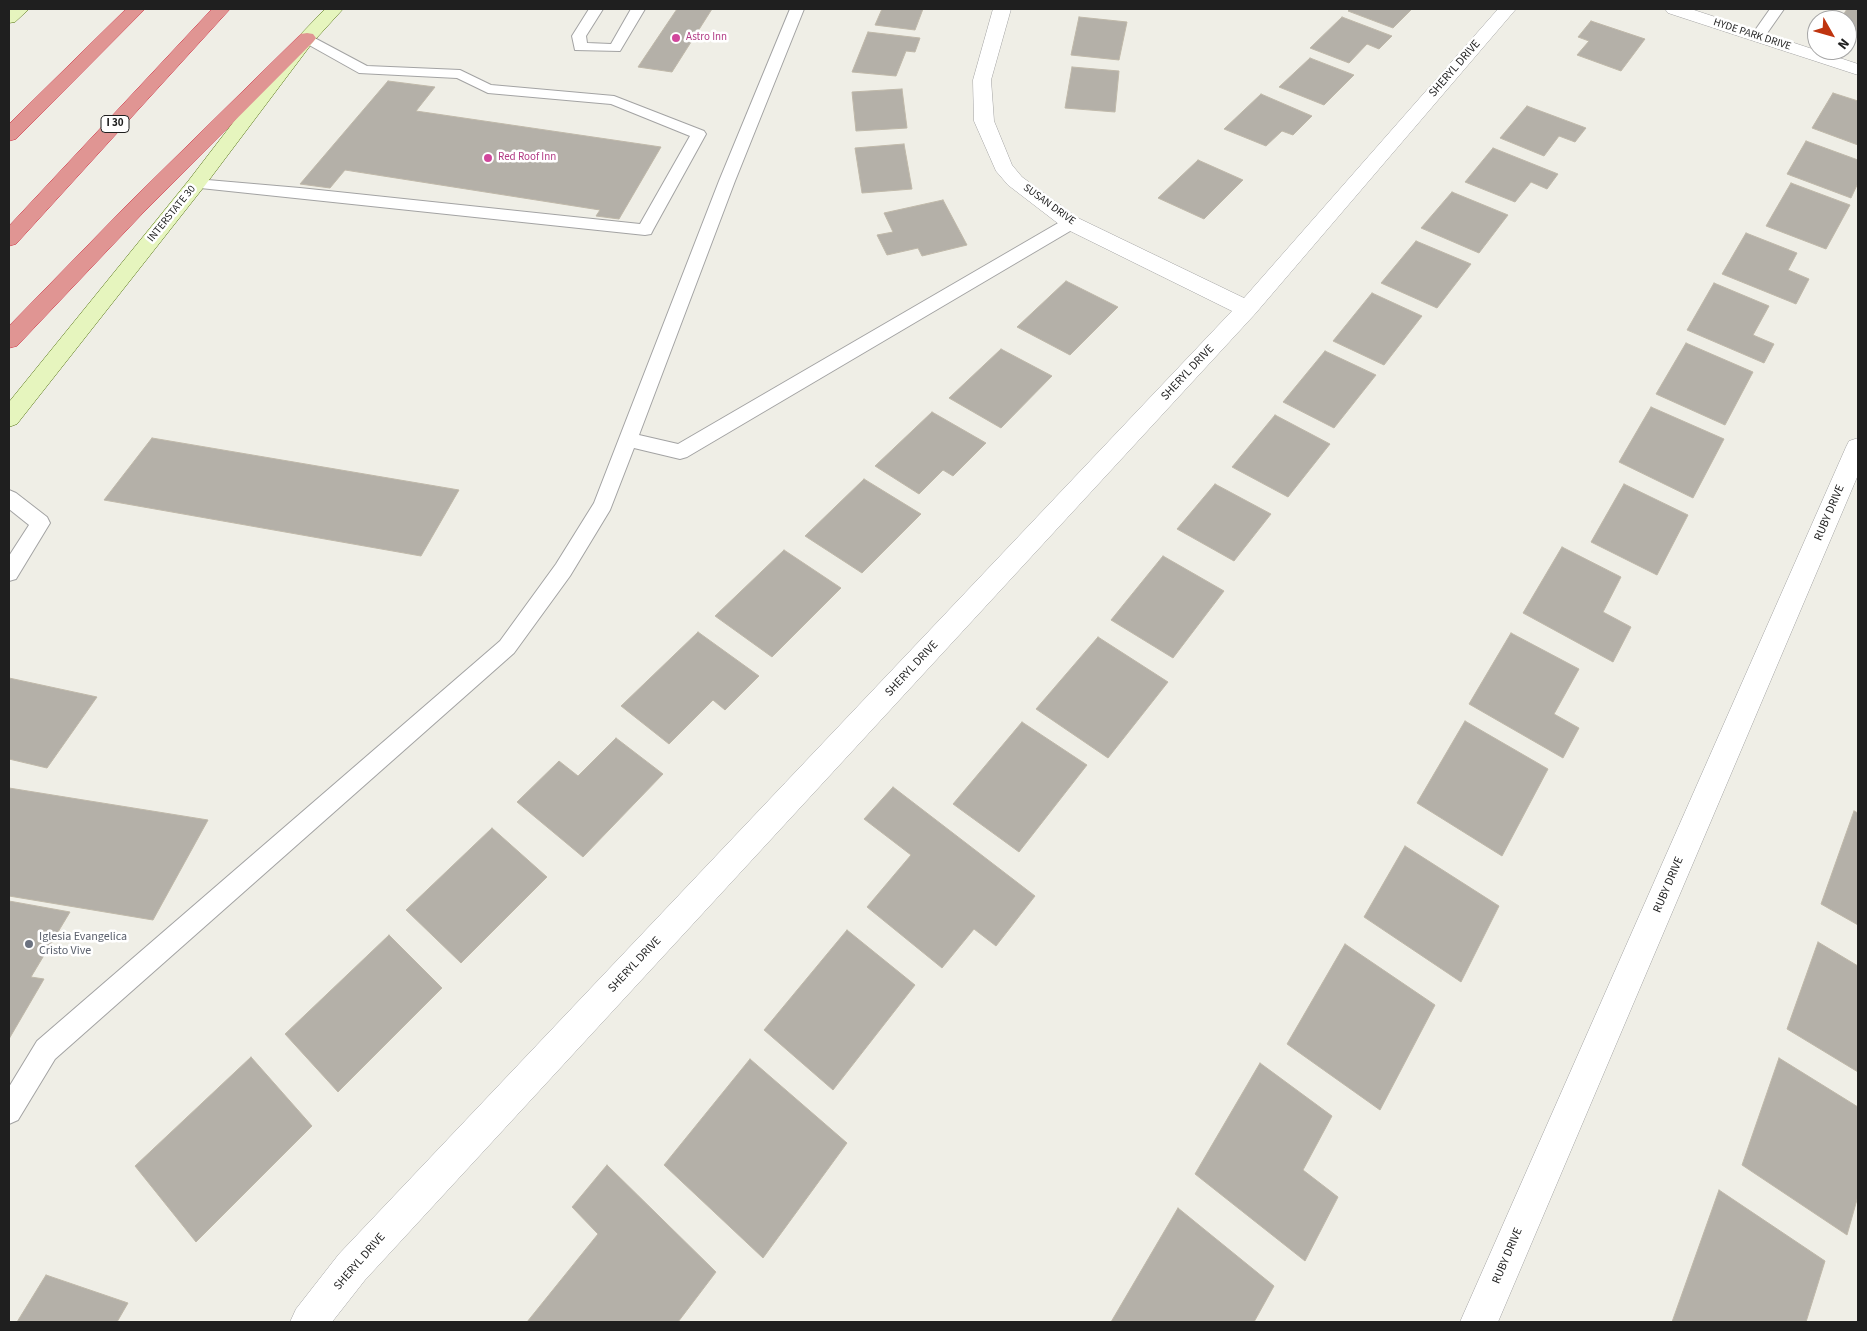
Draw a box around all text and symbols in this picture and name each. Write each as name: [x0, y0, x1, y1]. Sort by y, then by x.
north arrow: [1807, 10, 1857, 60]
street label: HYDE PARK DRIVE: [1711, 16, 1793, 54]
place label: Astro Inn: [686, 31, 727, 45]
marker: Astro Inn: [670, 32, 682, 44]
text: N: [1832, 34, 1854, 53]
street label: SHERYL DRIVE: [1426, 37, 1484, 101]
road number: I 30: [101, 116, 129, 132]
place label: Red Roof Inn: [498, 151, 556, 165]
marker: Red Roof Inn: [482, 152, 494, 164]
street label: SUSAN DRIVE: [1020, 182, 1078, 228]
street label: INTERSTATE 30: [145, 183, 199, 245]
street label: SHERYL DRIVE: [1158, 342, 1218, 404]
street label: RUBY DRIVE: [1812, 483, 1848, 543]
street label: SHERYL DRIVE: [882, 638, 942, 700]
street label: RUBY DRIVE: [1651, 855, 1687, 915]
place label: Iglesia Evangelica Cristo Vive: [39, 930, 127, 958]
street label: SHERYL DRIVE: [605, 934, 665, 996]
marker: Iglesia Evangelica Cristo Vive: [23, 938, 35, 950]
street label: RUBY DRIVE: [1490, 1226, 1526, 1286]
street label: SHERYL DRIVE: [331, 1230, 389, 1294]

